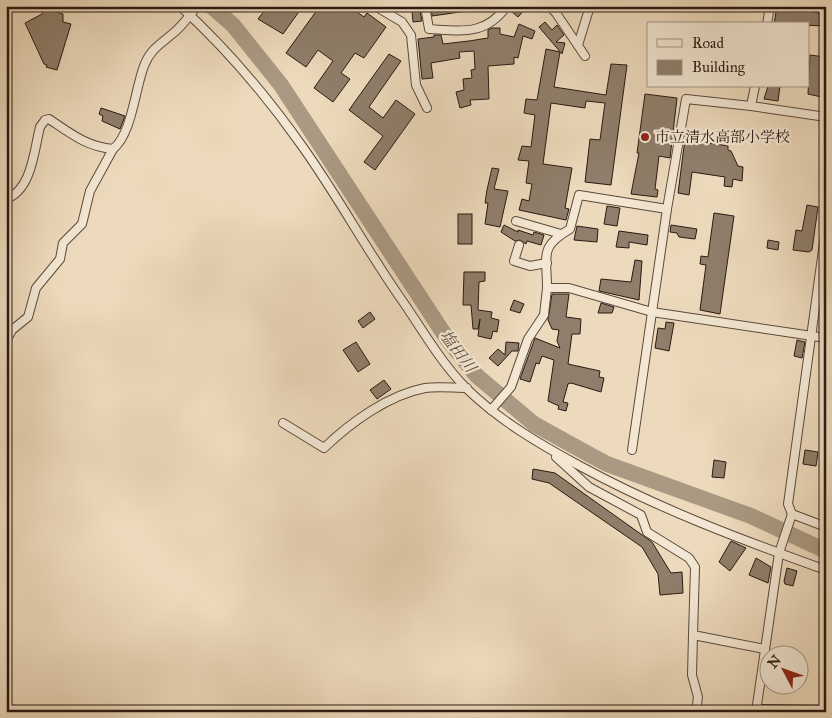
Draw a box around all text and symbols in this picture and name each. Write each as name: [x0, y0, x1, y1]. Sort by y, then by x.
legend: [647, 22, 810, 88]
text: Road: [692, 34, 724, 52]
text: Building: [692, 58, 746, 76]
place label: 市立清水高部小学校: [655, 128, 790, 146]
marker: 市立清水高部小学校: [639, 131, 651, 143]
water label: 塩田川: [436, 326, 481, 377]
north arrow: [760, 646, 810, 696]
text: N: [764, 652, 785, 672]

